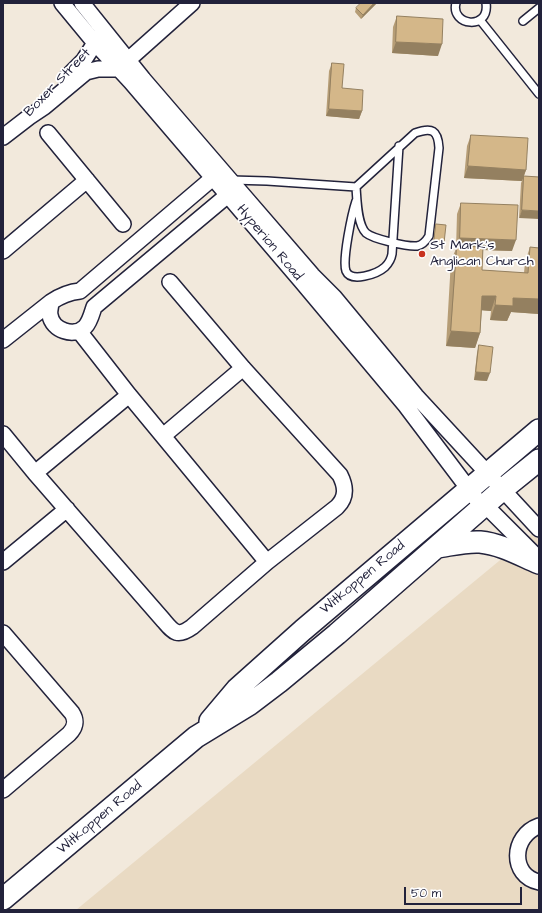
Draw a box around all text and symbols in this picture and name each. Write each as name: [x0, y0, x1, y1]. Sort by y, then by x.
street label: Boxer Street: [21, 45, 95, 121]
street label: Hyperion Road: [232, 202, 306, 284]
place label: St Mark's Anglican Church: [430, 238, 534, 270]
marker: St Mark's Anglican Church: [417, 249, 427, 259]
street label: Witkoppen Road: [317, 538, 409, 618]
street label: Witkoppen Road: [54, 778, 146, 858]
scale bar: [406, 879, 524, 905]
text: 50 m: [411, 885, 441, 902]

